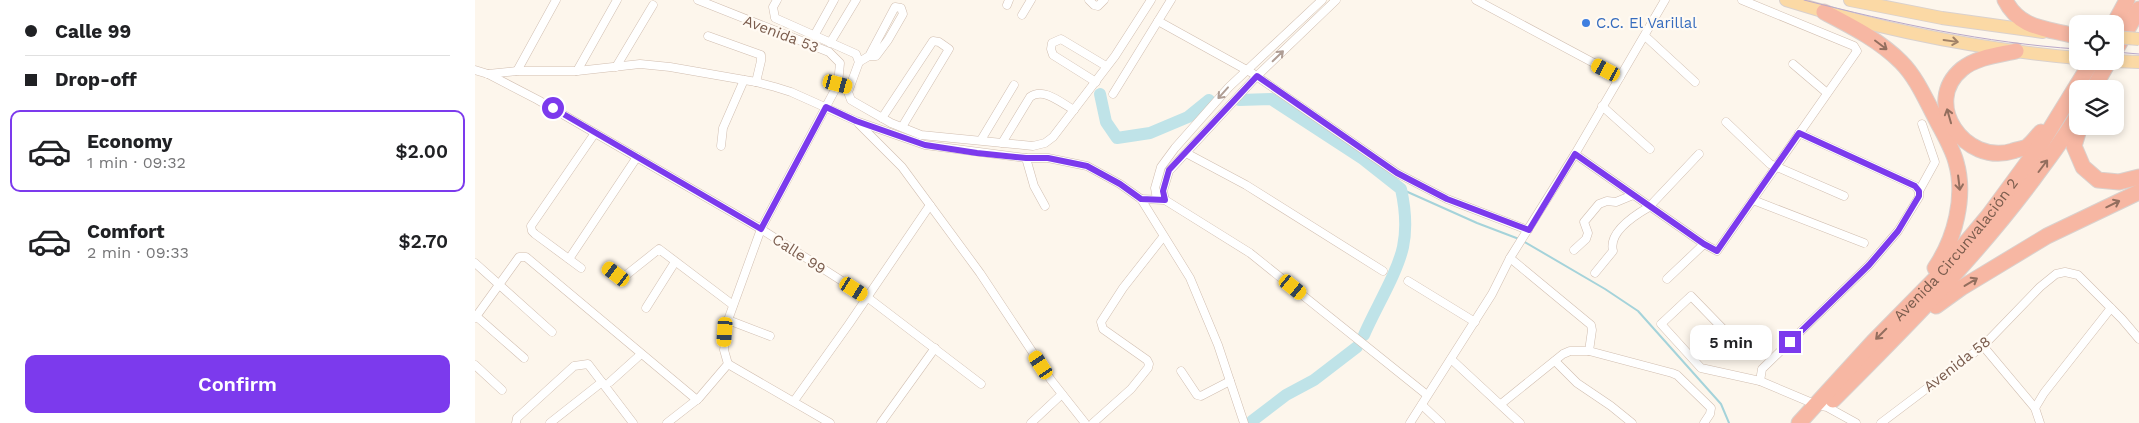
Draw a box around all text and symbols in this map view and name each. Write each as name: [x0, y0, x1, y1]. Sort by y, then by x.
street label: Avenida 53: [741, 11, 821, 57]
place label: C.C. El Varillal: [1596, 14, 1697, 32]
map controls: [2069, 15, 2124, 135]
button: locate: [2069, 15, 2124, 70]
marker: C.C. El Varillal: [1580, 17, 1592, 29]
text: Calle 99: [55, 20, 131, 43]
one-way arrow: [1943, 37, 1959, 47]
one-way arrow: [1874, 40, 1887, 51]
one-way arrow: [1272, 50, 1285, 62]
car: [1589, 56, 1622, 84]
text: Drop-off: [55, 68, 137, 91]
car: [821, 73, 854, 95]
button: layers: [2069, 80, 2124, 135]
one-way arrow: [1217, 87, 1229, 100]
route start: [542, 97, 564, 119]
one-way arrow: [1944, 109, 1954, 125]
icon: car: [27, 129, 72, 174]
text: Economy: [87, 130, 172, 153]
text: $2.00: [396, 140, 448, 163]
text: 1 min · 09:32: [87, 153, 186, 172]
one-way arrow: [2038, 159, 2048, 173]
street label: Avenida Circunvalación 2: [1890, 175, 2022, 325]
one-way arrow: [1954, 175, 1964, 191]
one-way arrow: [2105, 199, 2120, 208]
icon: car: [27, 219, 72, 264]
text: Comfort: [87, 220, 165, 243]
text: $2.70: [398, 230, 448, 253]
street label: Calle 99: [769, 230, 829, 278]
text: 2 min · 09:33: [87, 243, 189, 262]
car: [599, 259, 632, 289]
car: [1276, 272, 1309, 302]
car: [837, 275, 870, 303]
one-way arrow: [1963, 277, 1977, 287]
car: [716, 317, 733, 347]
callout: 5 min: [1690, 324, 1773, 360]
one-way arrow: [1875, 327, 1887, 339]
route end: [1779, 331, 1801, 353]
street label: Avenida 58: [1920, 332, 1994, 396]
text: 5 min: [1709, 333, 1753, 352]
car: [1026, 348, 1055, 382]
button: Confirm: [25, 355, 450, 413]

